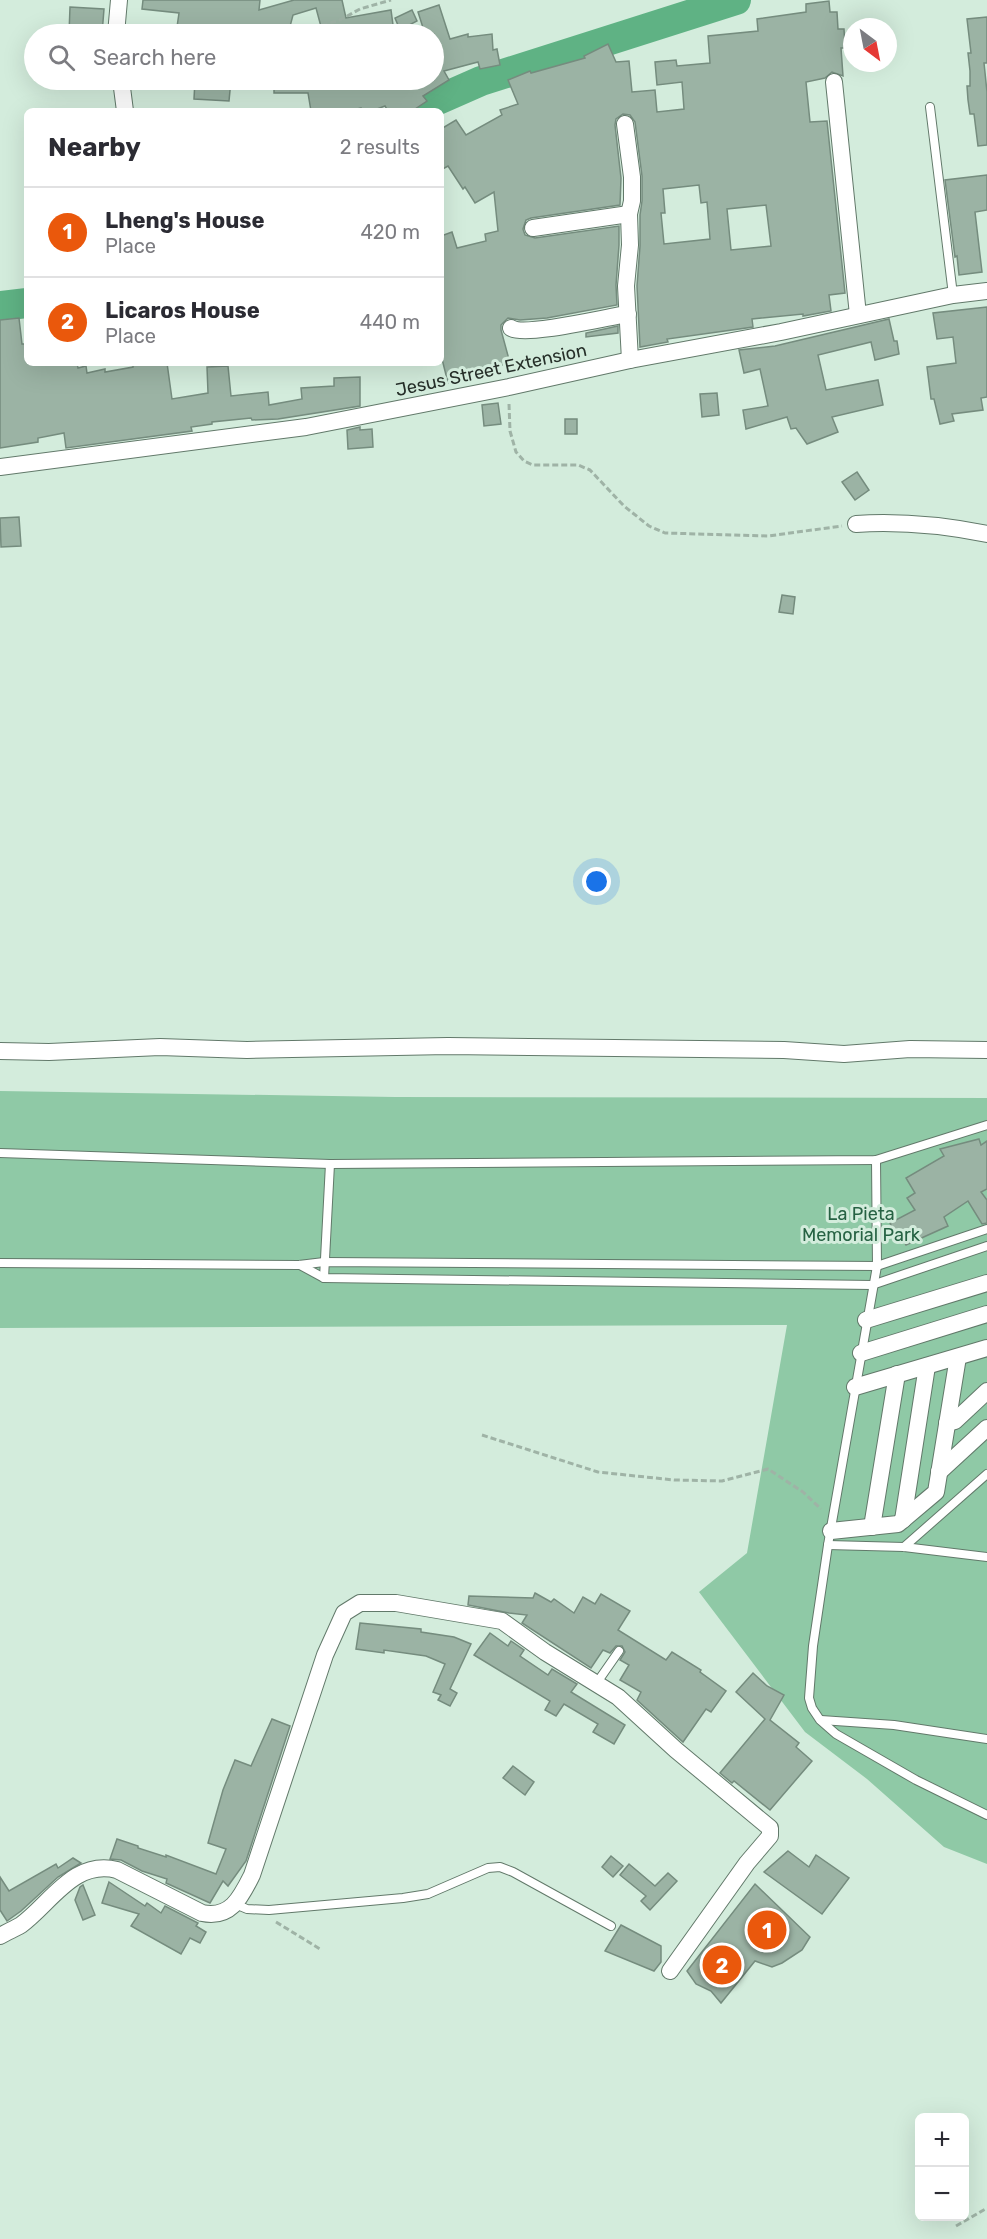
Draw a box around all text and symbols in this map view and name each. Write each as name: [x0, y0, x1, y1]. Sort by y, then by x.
north arrow: [843, 18, 897, 72]
search box: [24, 24, 444, 90]
icon: search: [45, 41, 78, 74]
text: Search here: [93, 44, 216, 71]
text: Nearby: [48, 132, 141, 163]
text: 2 results: [340, 135, 420, 159]
text: Lheng's House: [105, 207, 265, 234]
text: 1: [63, 220, 72, 244]
text: 420 m: [360, 220, 420, 244]
text: Place: [105, 234, 156, 258]
text: Licaros House: [105, 297, 260, 324]
text: 2: [61, 310, 74, 334]
text: 440 m: [360, 310, 420, 334]
text: Place: [105, 324, 156, 348]
street label: Jesus Street Extension: [393, 339, 589, 401]
your location: [582, 867, 611, 896]
park label: La Pieta Memorial Park: [802, 1203, 921, 1246]
pin: 1: [748, 1908, 786, 1952]
pin: 2: [702, 1942, 742, 1988]
map controls: [915, 2113, 969, 2221]
button: +: [915, 2113, 969, 2167]
button: −: [915, 2167, 969, 2221]

